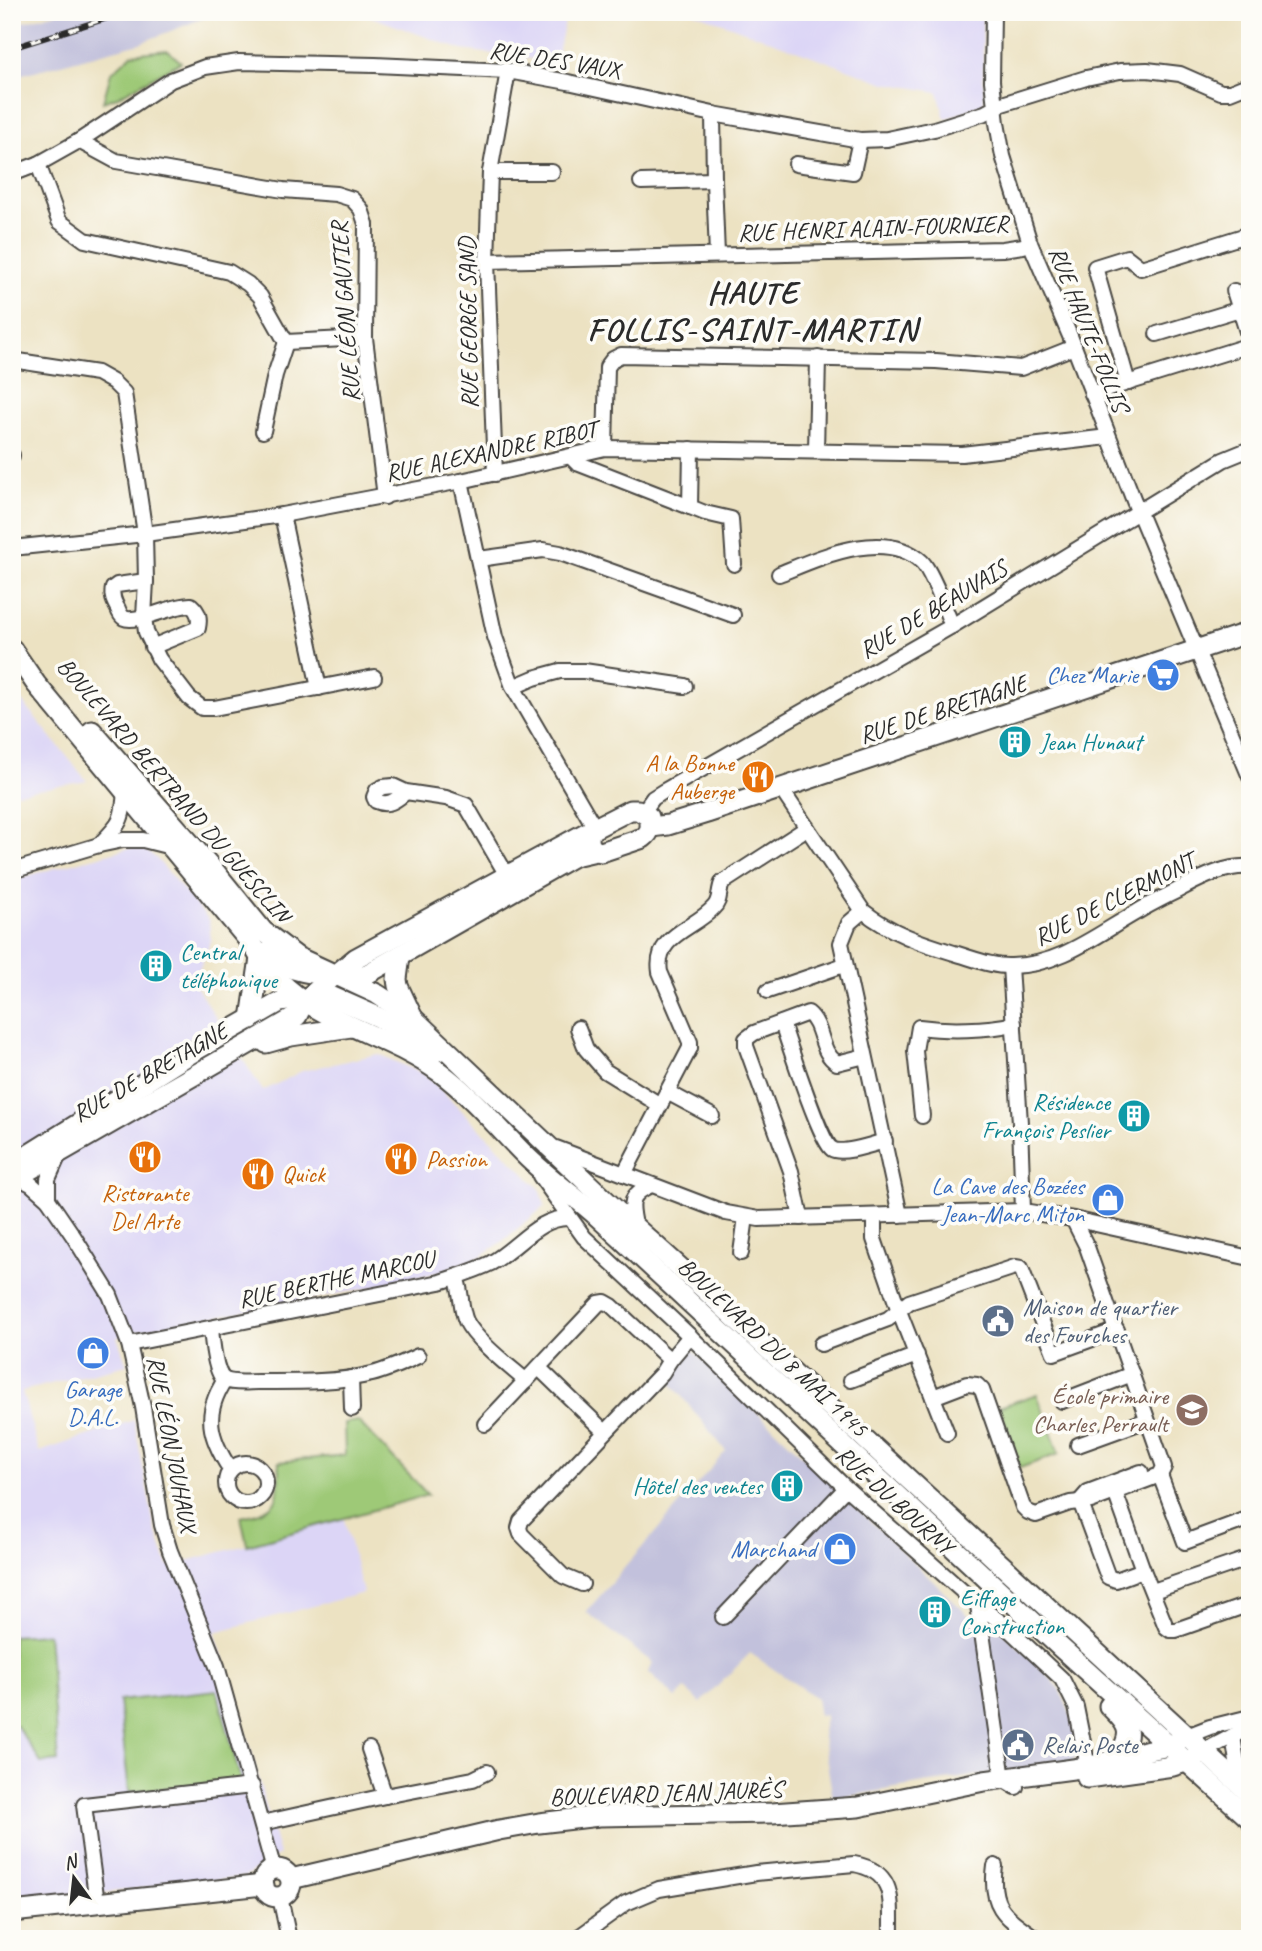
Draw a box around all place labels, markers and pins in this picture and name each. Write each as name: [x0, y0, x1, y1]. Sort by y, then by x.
supermarket icon: Chez Marie: [1144, 656, 1182, 694]
place label: Chez Marie: [1047, 660, 1140, 690]
building icon: Jean Hunaut: [996, 723, 1034, 761]
place label: Jean Hunaut: [1039, 727, 1145, 757]
place label: A la Bonne Auberge: [645, 748, 736, 806]
restaurant icon: A la Bonne Auberge: [739, 758, 777, 796]
place label: Central téléphonique: [180, 937, 279, 995]
building icon: Central téléphonique: [137, 947, 175, 985]
place label: Résidence François Peslier: [982, 1087, 1112, 1145]
building icon: Résidence François Peslier: [1115, 1097, 1153, 1135]
restaurant icon: Ristorante Del Arte: [126, 1138, 164, 1176]
restaurant icon: Passion: [382, 1140, 420, 1178]
place label: Passion: [426, 1144, 488, 1174]
restaurant icon: Quick: [239, 1155, 277, 1193]
place label: Quick: [282, 1159, 327, 1189]
place label: La Cave des Bozées Jean-Marc Miton: [931, 1171, 1087, 1229]
place label: Ristorante Del Arte: [102, 1178, 191, 1236]
shop icon: La Cave des Bozées Jean-Marc Miton: [1089, 1181, 1127, 1219]
place label: Maison de quartier des Fourches: [1023, 1292, 1179, 1350]
public building icon: Maison de quartier des Fourches: [979, 1302, 1017, 1340]
shop icon: Garage D.A.L.: [74, 1334, 112, 1372]
place label: Garage D.A.L.: [65, 1374, 124, 1432]
place label: École primaire Charles Perrault: [1033, 1381, 1170, 1439]
school or university icon: École primaire Charles Perrault: [1173, 1391, 1211, 1429]
building icon: Hôtel des ventes: [768, 1467, 806, 1505]
place label: Hôtel des ventes: [633, 1471, 764, 1501]
shop icon: Marchand: [821, 1530, 859, 1568]
place label: Marchand: [730, 1534, 820, 1564]
place label: Eiffage Construction: [960, 1583, 1066, 1641]
building icon: Eiffage Construction: [916, 1593, 954, 1631]
public building icon: Relais Poste: [999, 1726, 1037, 1764]
place label: Relais Poste: [1042, 1730, 1140, 1760]

